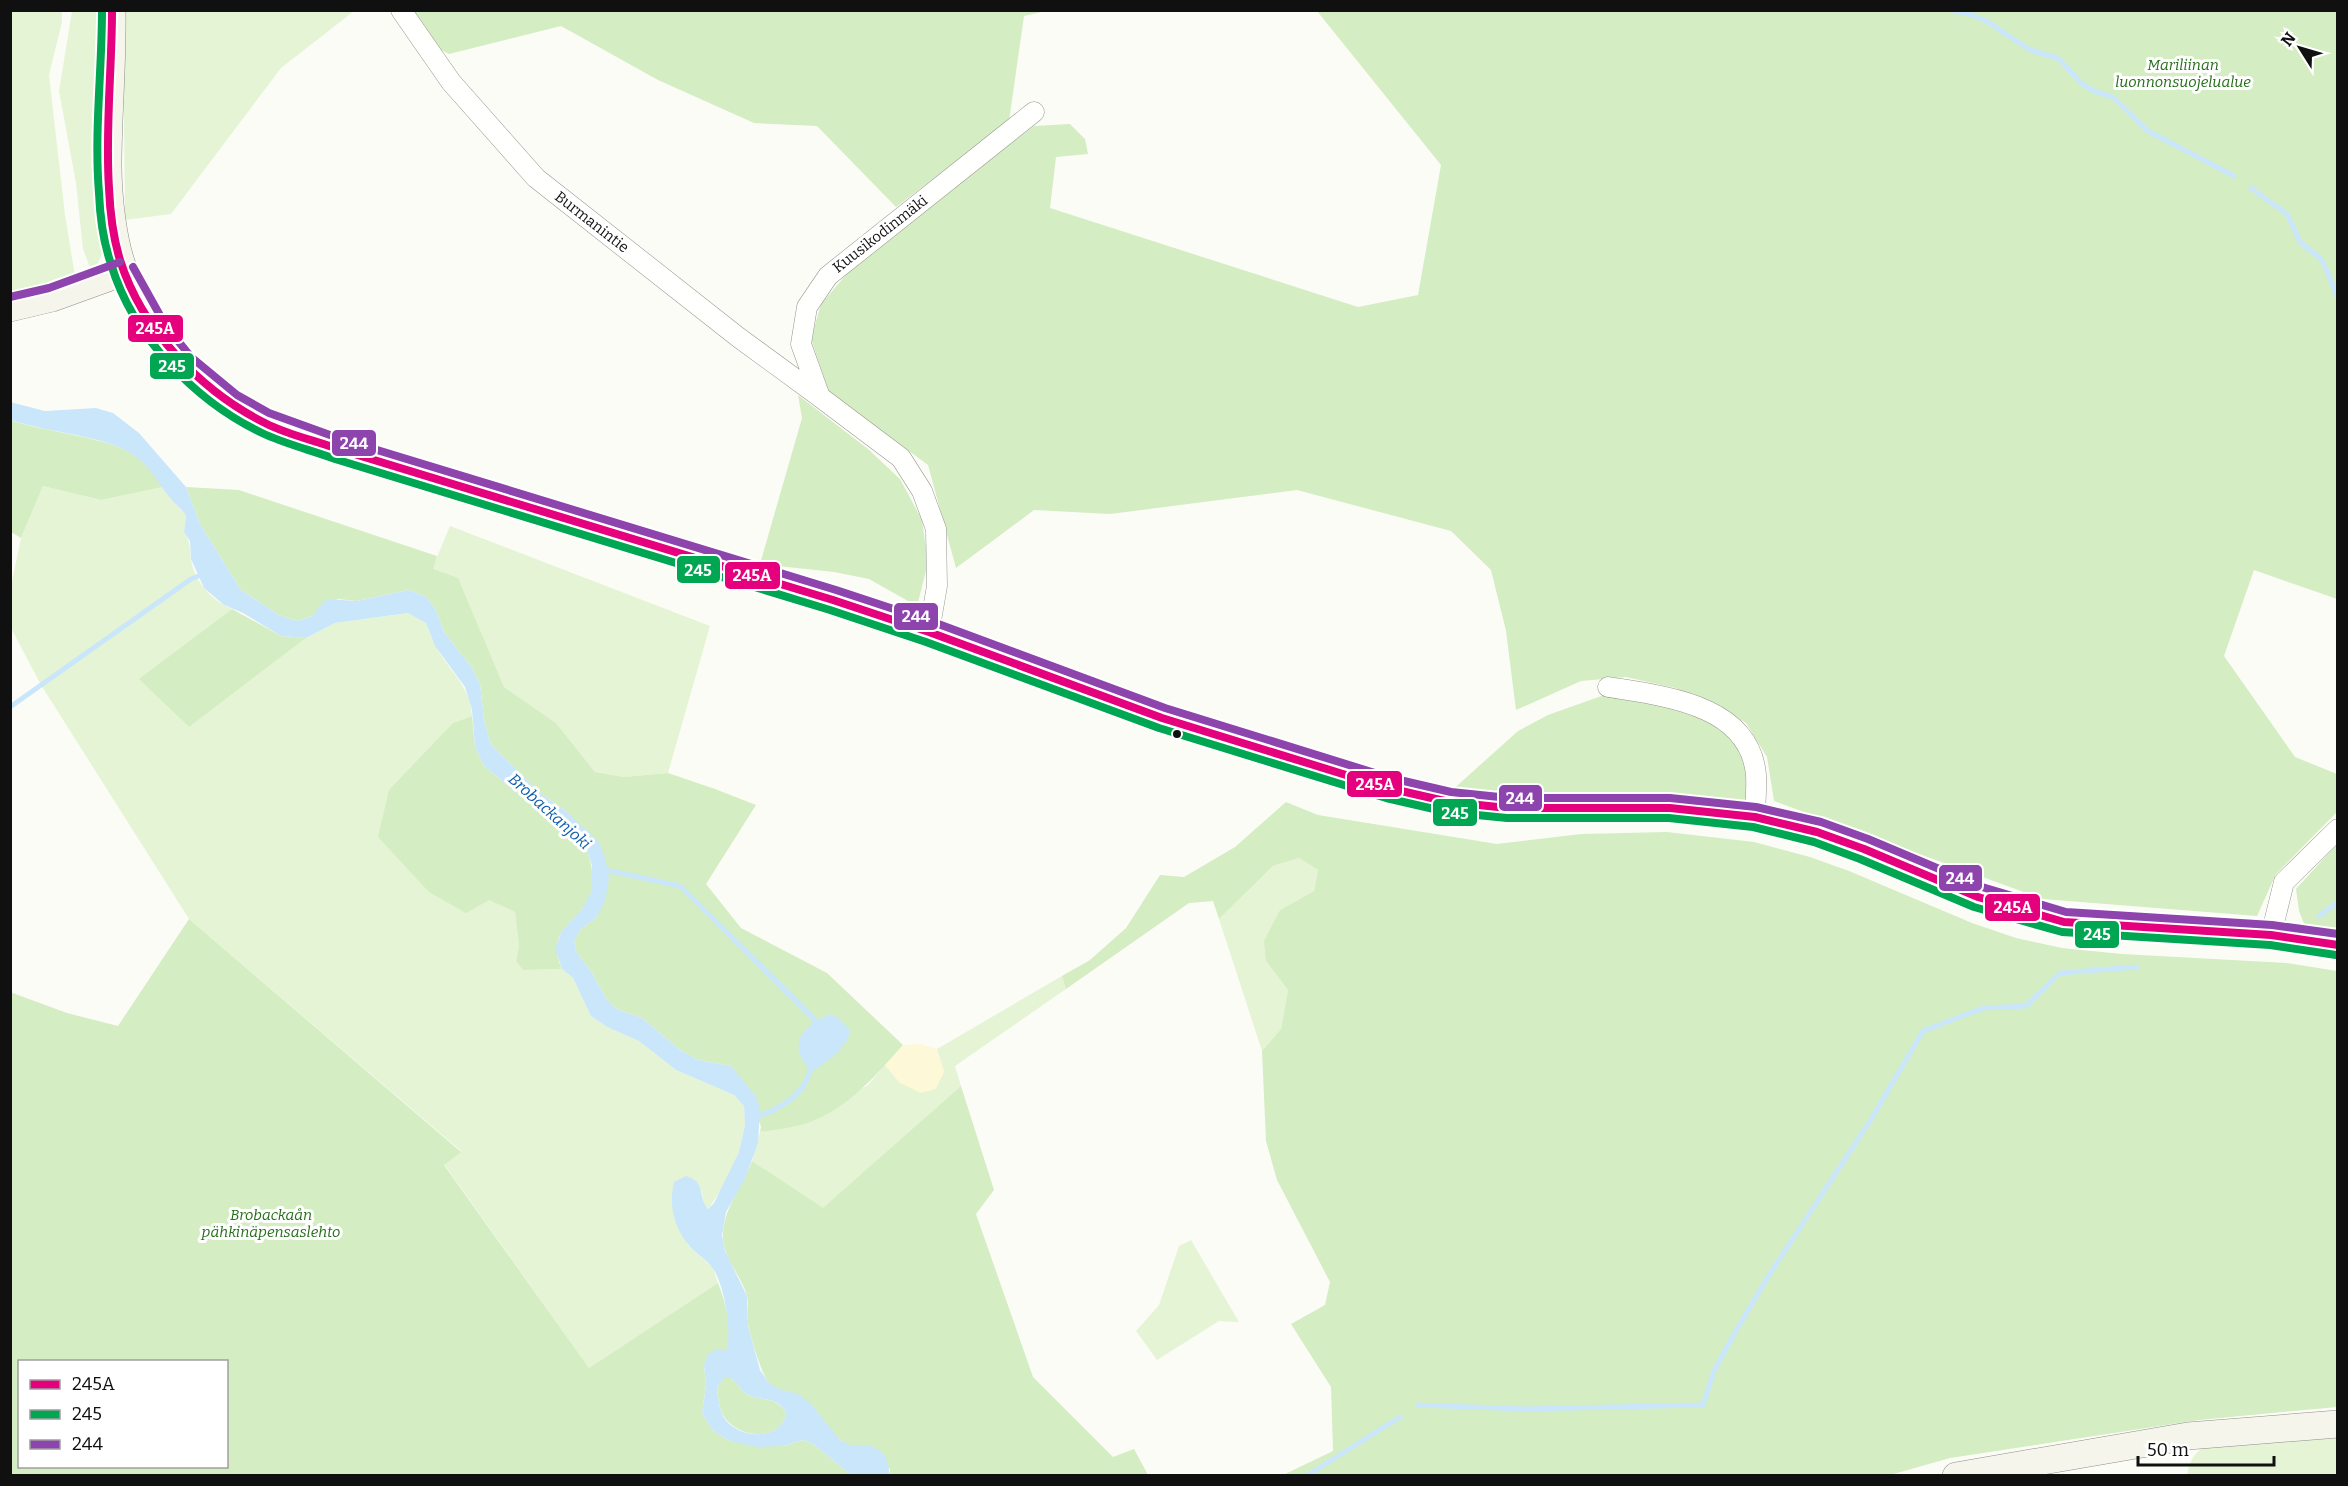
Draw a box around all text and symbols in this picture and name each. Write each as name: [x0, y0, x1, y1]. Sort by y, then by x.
north arrow: [2270, 18, 2330, 78]
text: N: [2277, 29, 2300, 50]
park label: Mariliinan luonnonsuojelualue: [2115, 56, 2251, 91]
street label: Burmanintie: [551, 187, 633, 257]
street label: Kuusikodinmäki: [829, 191, 931, 277]
line badge: 245A: [127, 314, 184, 343]
text: 245A: [136, 319, 175, 338]
line badge: 245: [149, 352, 195, 380]
text: 245: [158, 357, 186, 376]
line badge: 244: [331, 429, 377, 457]
text: 244: [340, 434, 369, 453]
line badge: 245: [676, 555, 721, 584]
text: 245: [684, 561, 712, 580]
line badge: 245A: [724, 561, 781, 590]
text: 245A: [733, 566, 772, 585]
line badge: 244: [893, 602, 939, 631]
text: 244: [902, 607, 931, 626]
unlabelled marker: [1171, 728, 1183, 740]
water label: Brobackanjoki: [505, 769, 595, 854]
line badge: 245A: [1346, 770, 1403, 798]
text: 245A: [1356, 775, 1395, 794]
line badge: 244: [1498, 784, 1543, 812]
text: 244: [1506, 789, 1535, 808]
line badge: 245: [1432, 798, 1478, 827]
text: 245: [1441, 804, 1469, 823]
line badge: 244: [1938, 864, 1983, 892]
text: 244: [1946, 869, 1975, 888]
line badge: 245A: [1984, 893, 2041, 922]
text: 245A: [1994, 898, 2033, 917]
line badge: 245: [2074, 920, 2120, 949]
text: 245: [2083, 925, 2111, 944]
park label: Brobackaån pähkinäpensaslehto: [201, 1206, 340, 1241]
legend: [18, 1360, 228, 1468]
text: 245A: [72, 1373, 115, 1395]
text: 245: [72, 1403, 102, 1425]
scale bar: [2138, 1429, 2274, 1467]
text: 244: [72, 1433, 103, 1455]
text: 50 m: [2147, 1439, 2189, 1461]

